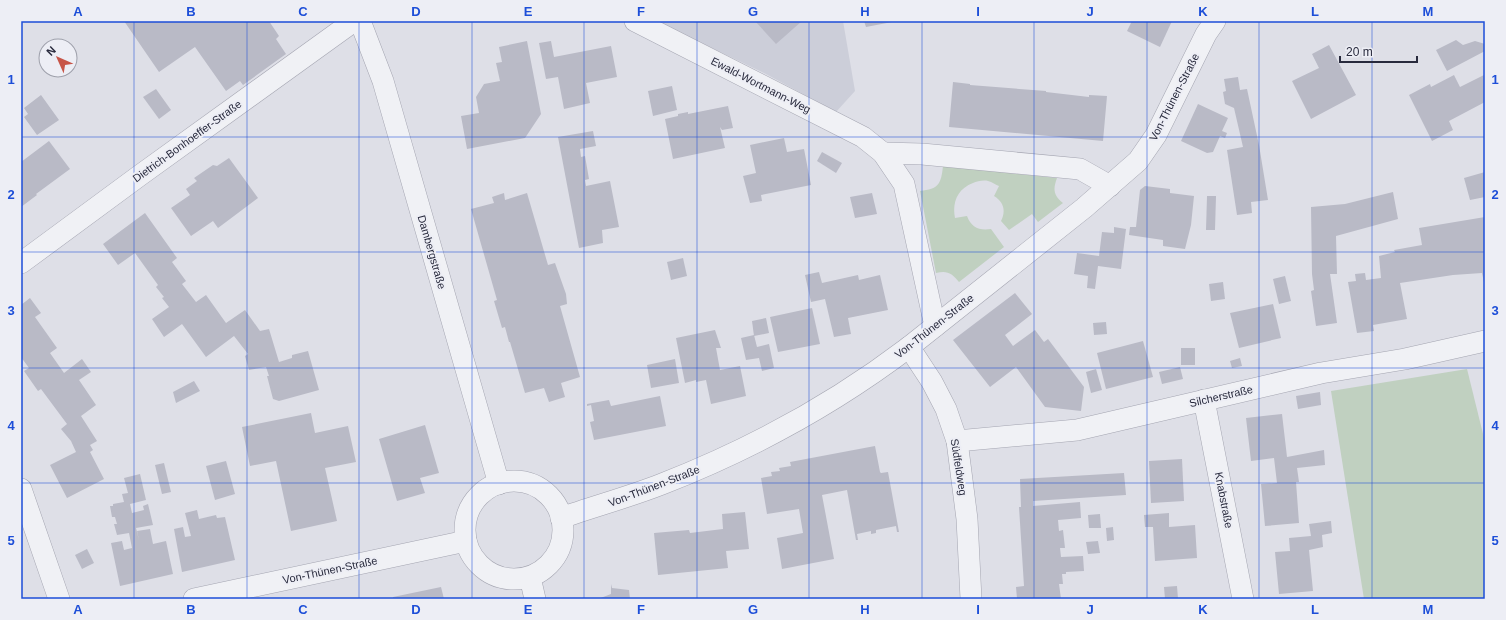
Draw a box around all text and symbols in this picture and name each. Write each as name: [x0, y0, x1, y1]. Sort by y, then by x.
text: A: [73, 4, 83, 19]
text: B: [186, 4, 196, 19]
text: C: [298, 4, 308, 19]
text: D: [411, 4, 421, 19]
text: E: [524, 4, 533, 19]
text: F: [637, 4, 645, 19]
text: G: [748, 4, 758, 19]
text: H: [860, 4, 870, 19]
text: I: [976, 4, 980, 19]
text: J: [1086, 4, 1094, 19]
text: K: [1198, 4, 1208, 19]
text: L: [1311, 4, 1319, 19]
text: M: [1423, 4, 1433, 19]
north arrow: [38, 38, 78, 78]
scale bar: [1340, 38, 1417, 64]
text: N: [44, 44, 58, 58]
text: 20 m: [1346, 45, 1373, 59]
street label: Von-Thünen-Straße: [1147, 51, 1201, 143]
street label: Ewald-Wortmann-Weg: [709, 55, 813, 115]
text: 1: [7, 72, 15, 87]
text: 1: [1491, 72, 1499, 87]
street label: Dietrich-Bonhoeffer-Straße: [130, 98, 244, 184]
text: 2: [7, 187, 15, 202]
text: 2: [1491, 187, 1499, 202]
street label: Dambergstraße: [416, 214, 448, 290]
street label: Von-Thünen-Straße: [892, 292, 976, 360]
text: 3: [7, 303, 15, 318]
text: 3: [1491, 303, 1499, 318]
street label: Silcherstraße: [1188, 383, 1254, 409]
text: 4: [7, 418, 15, 433]
text: 4: [1491, 418, 1499, 433]
street label: Südfeldweg: [949, 438, 969, 496]
street label: Von-Thünen-Straße: [607, 463, 701, 509]
street label: Knabstraße: [1213, 471, 1235, 529]
text: 5: [7, 533, 15, 548]
text: 5: [1491, 533, 1499, 548]
street label: Von-Thünen-Straße: [281, 554, 379, 586]
text: A: [73, 602, 83, 617]
text: B: [186, 602, 196, 617]
text: C: [298, 602, 308, 617]
text: D: [411, 602, 421, 617]
text: E: [524, 602, 533, 617]
text: F: [637, 602, 645, 617]
text: G: [748, 602, 758, 617]
text: H: [860, 602, 870, 617]
text: I: [976, 602, 980, 617]
text: J: [1086, 602, 1094, 617]
text: K: [1198, 602, 1208, 617]
text: L: [1311, 602, 1319, 617]
text: M: [1423, 602, 1433, 617]

